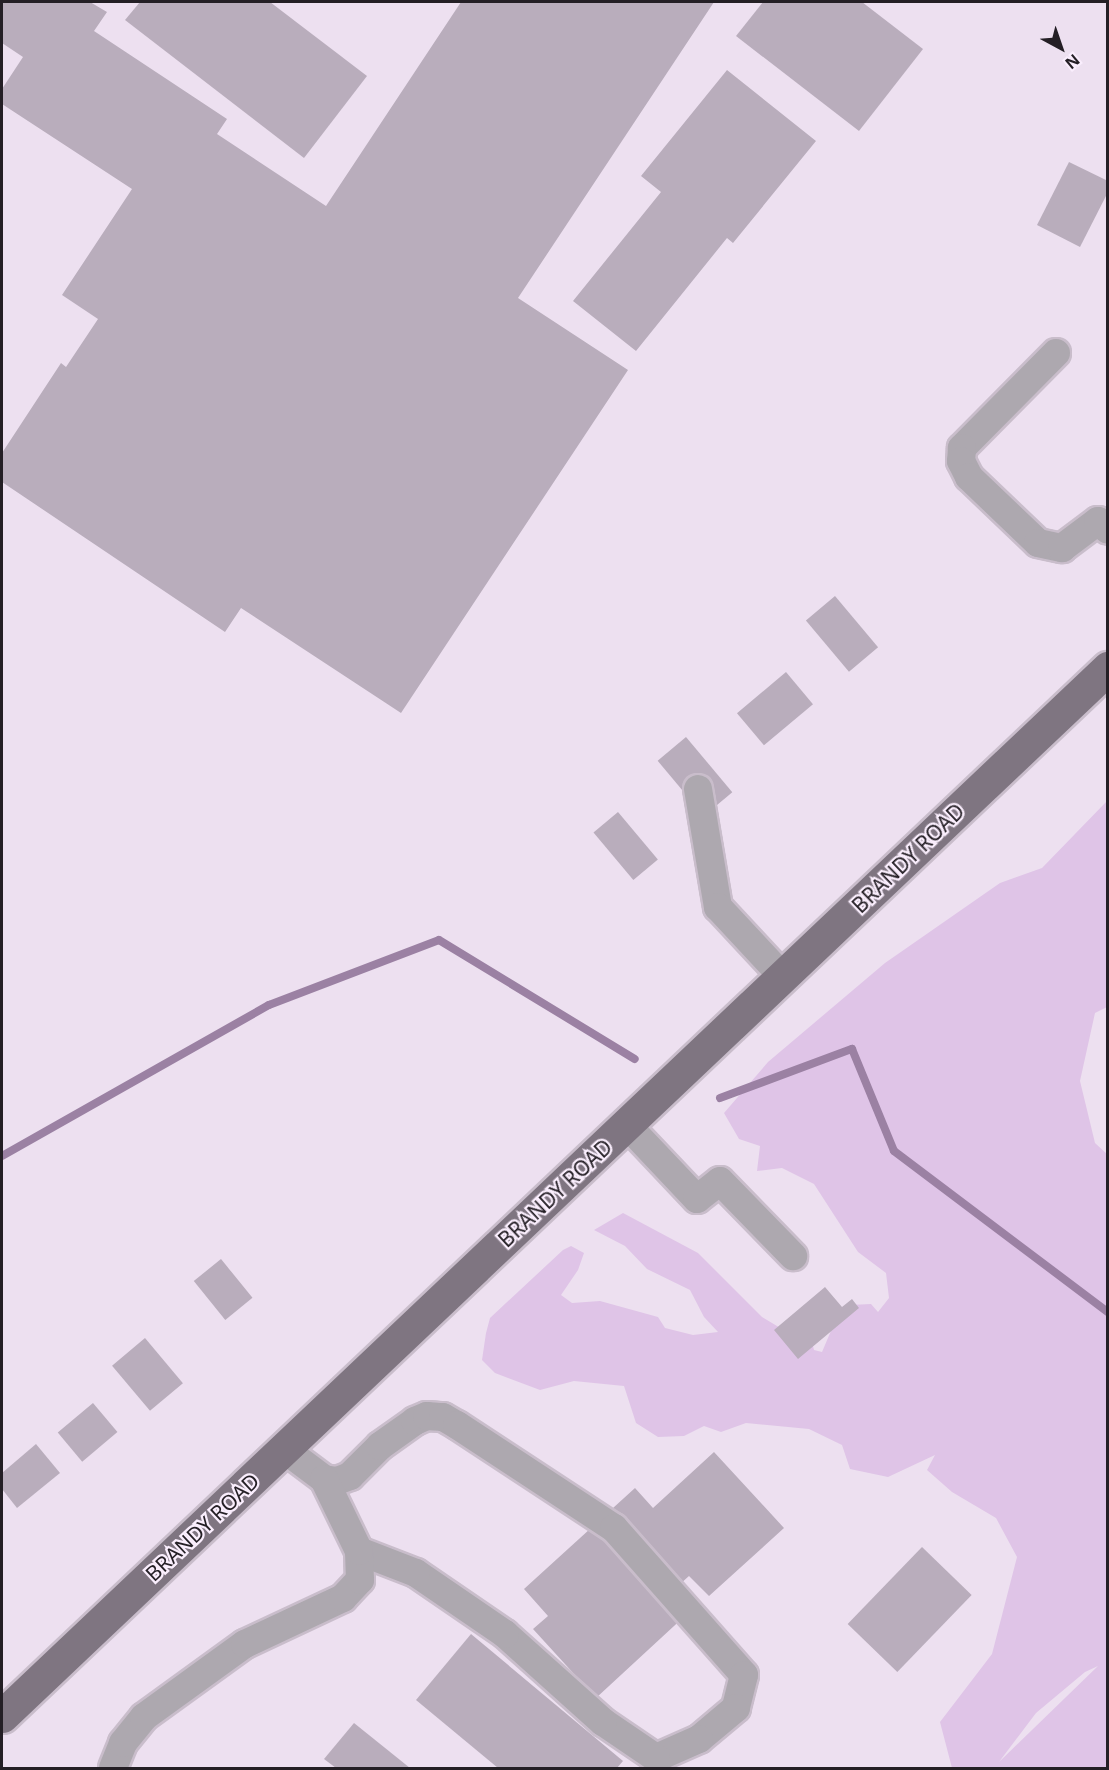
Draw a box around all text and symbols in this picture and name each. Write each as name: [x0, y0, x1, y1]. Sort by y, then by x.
north arrow: [1031, 18, 1091, 78]
text: N: [1061, 49, 1085, 74]
street label: BRANDY ROAD: [847, 798, 969, 918]
street label: BRANDY ROAD: [493, 1134, 617, 1252]
street label: BRANDY ROAD: [140, 1468, 264, 1586]

